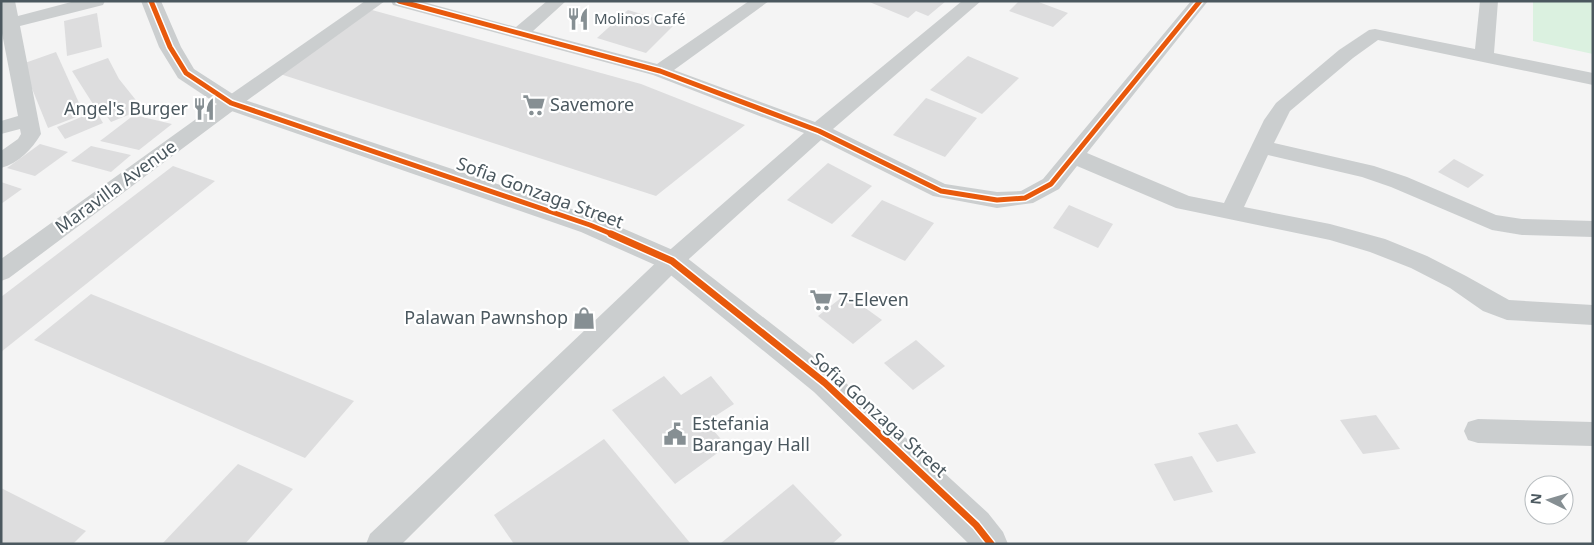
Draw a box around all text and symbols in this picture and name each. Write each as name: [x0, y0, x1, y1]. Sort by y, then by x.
restaurant icon: Molinos Café: [565, 6, 591, 32]
place label: Molinos Café: [594, 8, 685, 28]
supermarket icon: Savemore: [521, 92, 547, 118]
place label: Savemore: [550, 92, 634, 116]
place label: Angel's Burger: [64, 96, 189, 120]
restaurant icon: Angel's Burger: [191, 96, 217, 122]
street label: Maravilla Avenue: [50, 134, 181, 238]
street label: Sofia Gonzaga Street: [453, 151, 628, 234]
supermarket icon: 7-Eleven: [808, 287, 834, 313]
place label: 7-Eleven: [838, 287, 909, 311]
place label: Palawan Pawnshop: [404, 305, 568, 329]
shop icon: Palawan Pawnshop: [571, 305, 597, 331]
street label: Sofia Gonzaga Street: [806, 346, 954, 482]
place label: Estefania Barangay Hall: [692, 411, 810, 456]
public building icon: Estefania Barangay Hall: [662, 421, 688, 447]
north arrow: [1524, 475, 1574, 525]
text: N: [1526, 492, 1546, 505]

